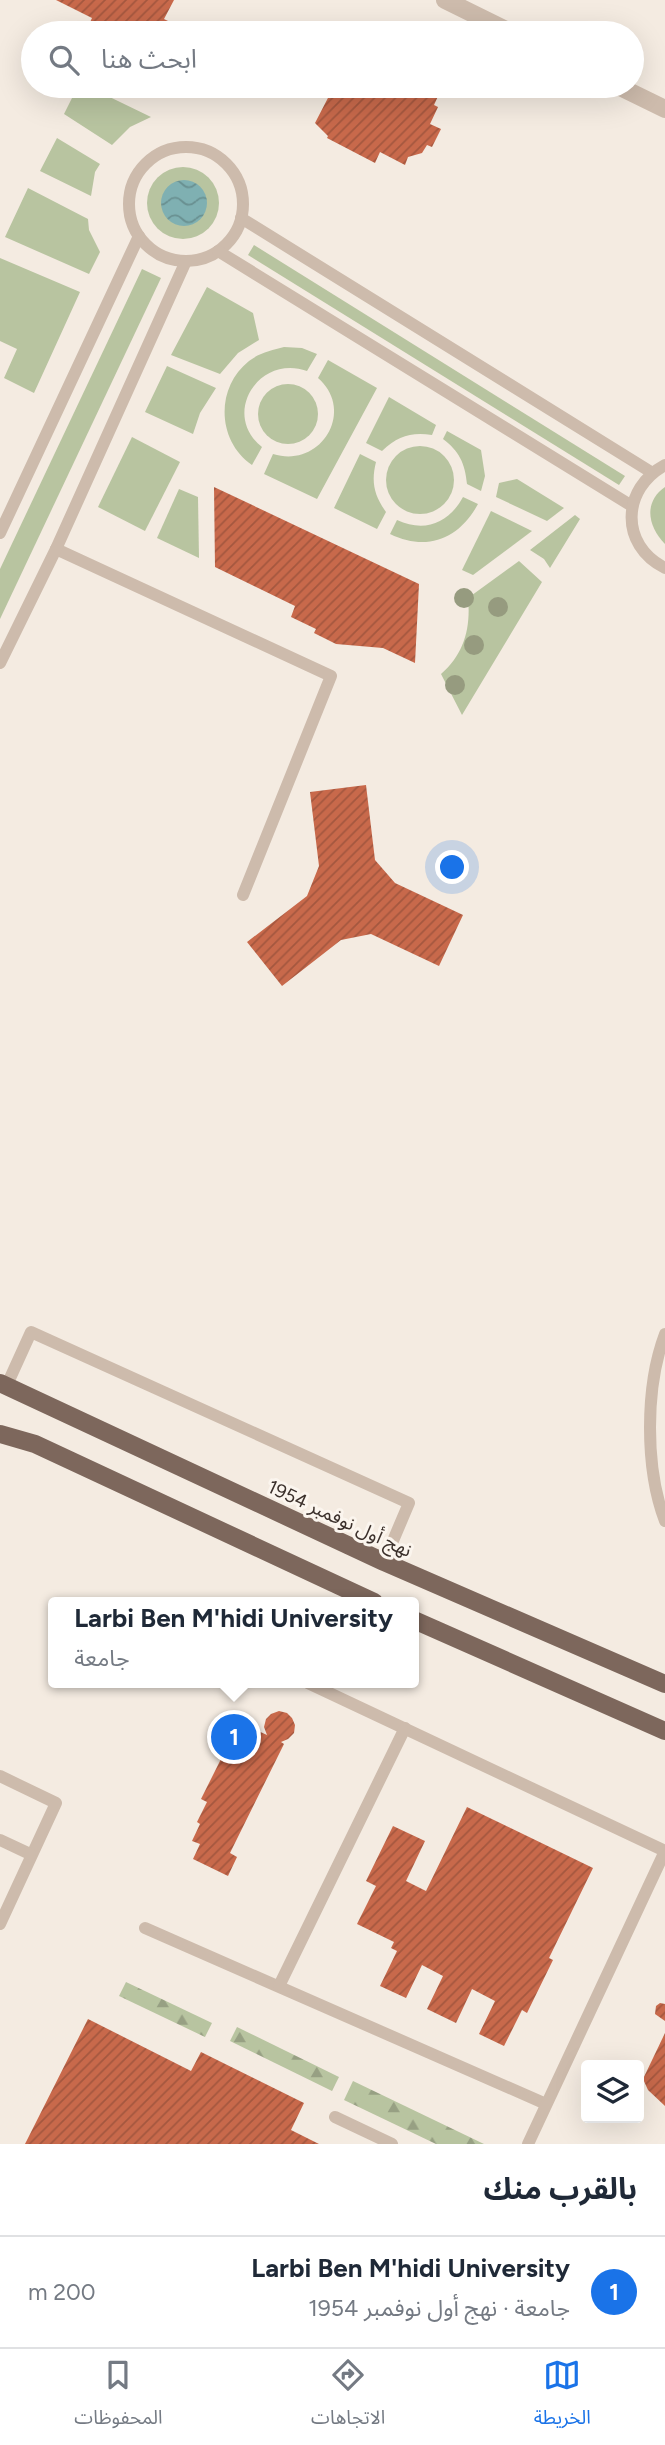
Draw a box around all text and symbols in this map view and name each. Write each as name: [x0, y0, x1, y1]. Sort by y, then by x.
search box: [21, 21, 644, 98]
icon: search: [45, 41, 83, 79]
text: ابحث هنا: [101, 43, 197, 75]
your location: [435, 850, 469, 884]
street label: نهج أول نوفمبر 1954: [263, 1475, 415, 1565]
popup: [48, 1597, 419, 1688]
text: Larbi Ben M'hidi University: [74, 1602, 393, 1634]
text: جامعة: [74, 1644, 130, 1672]
pin: 1: [211, 1711, 257, 1763]
map controls: [581, 2060, 644, 2123]
button: layers: [581, 2060, 644, 2123]
text: بالقرب منك: [484, 2170, 637, 2207]
text: Larbi Ben M'hidi University: [251, 2252, 570, 2284]
text: 200 m: [28, 2278, 96, 2306]
text: 1: [609, 2278, 619, 2306]
text: جامعة · نهج أول نوفمبر 1954: [308, 2294, 570, 2322]
tab: المحفوظات: [74, 2356, 163, 2438]
tab: الاتجاهات: [311, 2356, 385, 2438]
tab: الخريطة: [534, 2356, 591, 2438]

